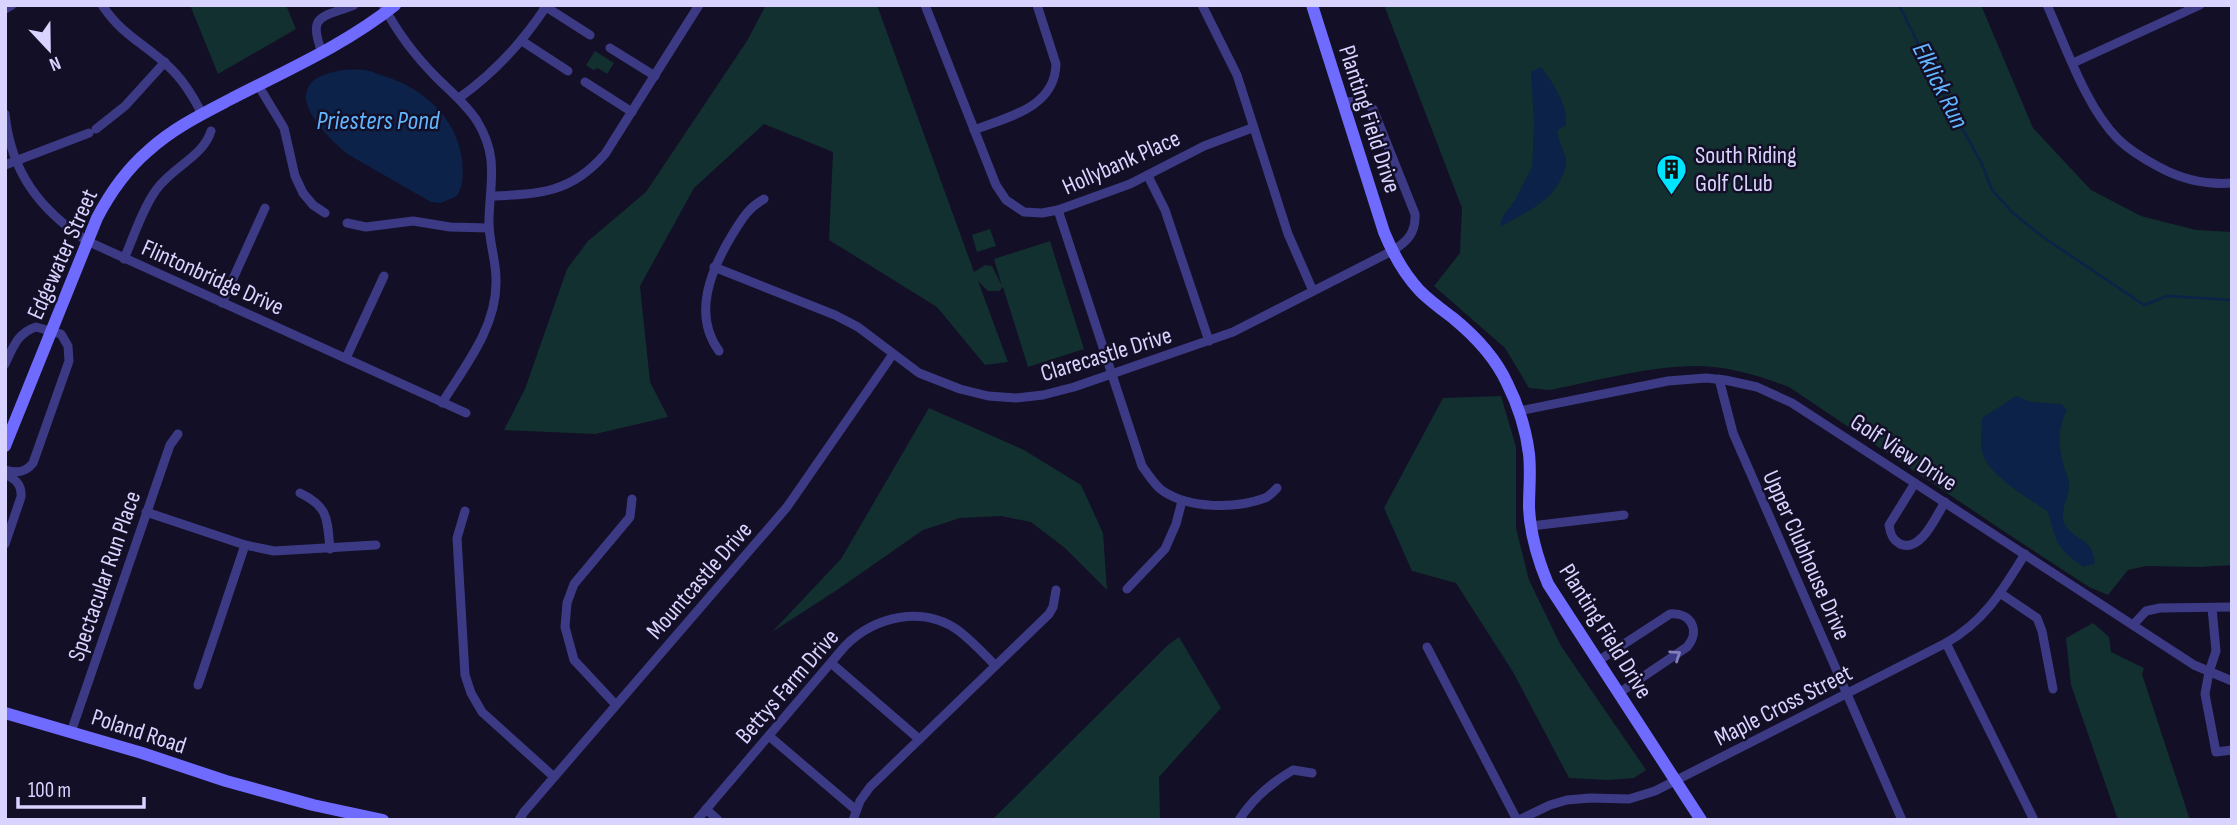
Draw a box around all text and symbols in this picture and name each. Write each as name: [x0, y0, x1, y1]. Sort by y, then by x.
north arrow: [14, 14, 84, 84]
water label: Elklick Run: [1905, 38, 1974, 134]
street label: Planting Field Drive: [1332, 42, 1407, 197]
text: N: [46, 51, 64, 76]
water label: Priesters Pond: [317, 106, 441, 137]
street label: Hollybank Place: [1058, 124, 1185, 201]
place label: South Riding Golf CLub: [1695, 141, 1797, 198]
building icon: South Riding Golf CLub: [1655, 152, 1689, 196]
street label: Edgewater Street: [21, 185, 104, 324]
street label: Flintonbridge Drive: [137, 233, 288, 322]
street label: Clarecastle Drive: [1037, 321, 1175, 388]
street label: Golf View Drive: [1845, 407, 1962, 498]
street label: Upper Clubhouse Drive: [1756, 466, 1857, 644]
street label: Spectacular Run Place: [62, 487, 147, 665]
street label: Mountcastle Drive: [641, 516, 758, 645]
street label: Planting Field Drive: [1553, 559, 1659, 704]
street label: Bettys Farm Drive: [730, 623, 845, 750]
one-way arrow: [1668, 651, 1681, 663]
street label: Maple Cross Street: [1709, 658, 1857, 753]
street label: Poland Road: [88, 703, 190, 760]
scale bar: [18, 766, 144, 810]
text: 100 m: [28, 778, 71, 803]

